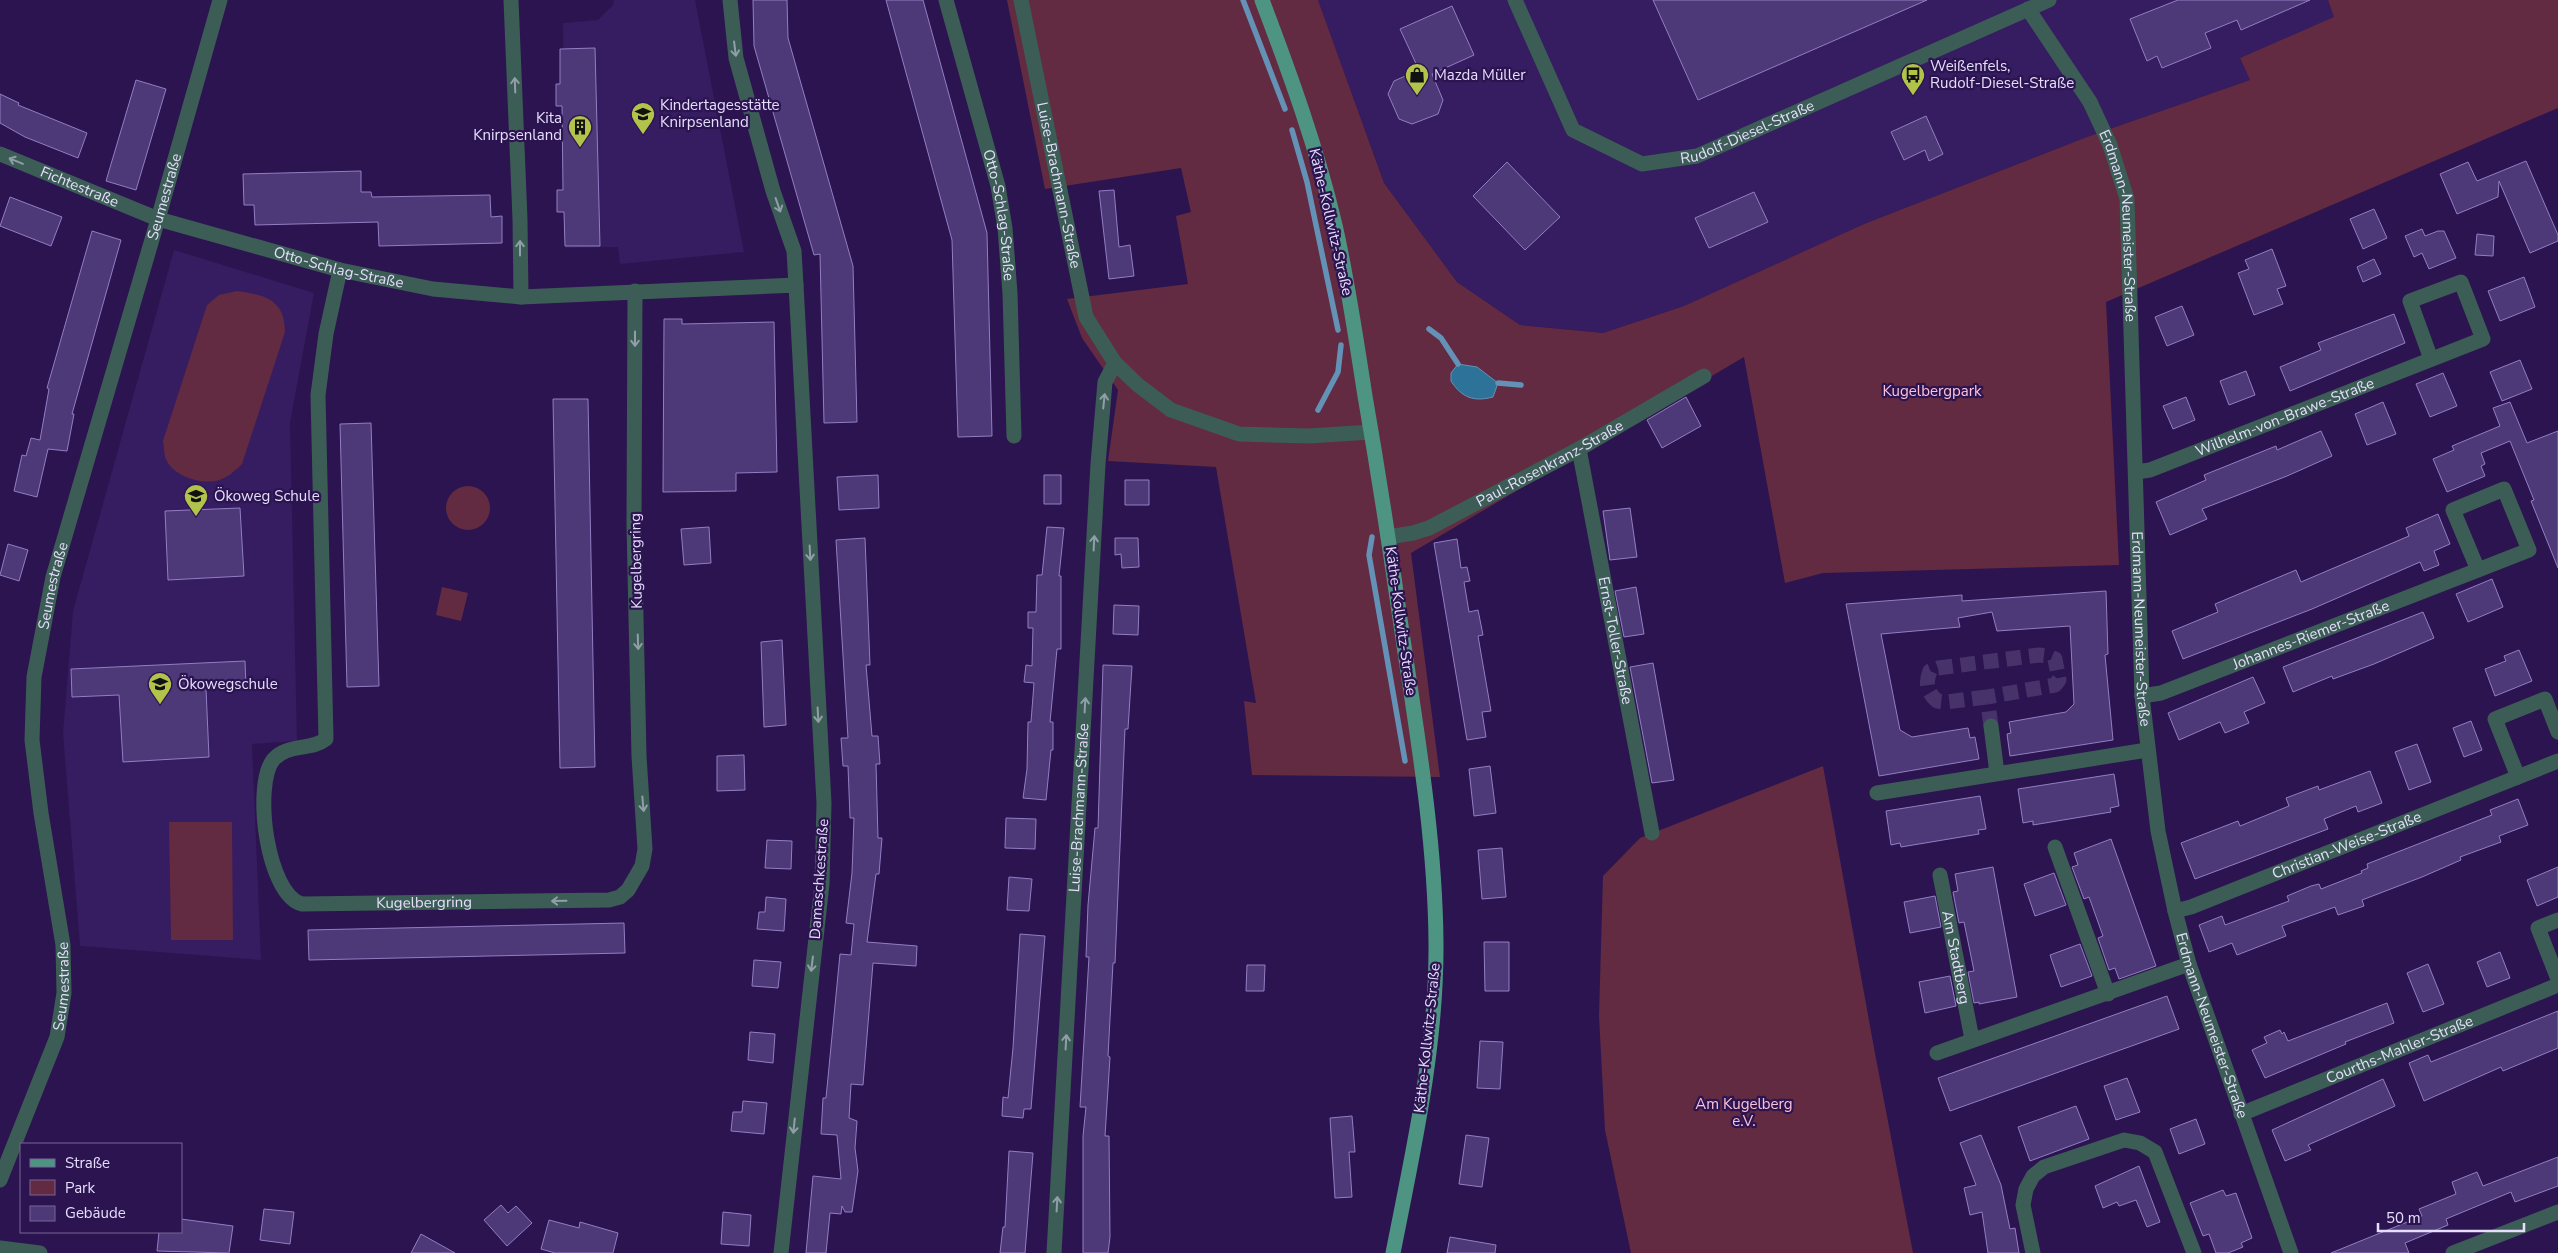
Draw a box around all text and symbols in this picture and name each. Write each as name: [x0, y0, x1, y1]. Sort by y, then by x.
one-way arrow: [730, 40, 740, 56]
place label: Weißenfels, Rudolf-Diesel-Straße: [1930, 56, 2074, 93]
shop icon: Mazda Müller: [1404, 62, 1430, 96]
bus stop icon: Weißenfels, Rudolf-Diesel-Straße: [1900, 62, 1926, 96]
place label: Mazda Müller: [1434, 65, 1526, 85]
one-way arrow: [511, 78, 520, 94]
place label: Kindertagesstätte Knirpsenland: [660, 95, 780, 132]
street label: Rudolf-Diesel-Straße: [1679, 95, 1817, 168]
street label: Luise-Brachmann-Straße: [1032, 100, 1086, 270]
school or university icon: Kindertagesstätte Knirpsenland: [630, 101, 656, 135]
place label: Kita Knirpsenland: [473, 108, 562, 145]
building icon: Kita Knirpsenland: [567, 114, 593, 148]
street label: Erdmann-Neumeister-Straße: [2094, 126, 2141, 322]
street label: Käthe-Kollwitz-Straße: [1304, 146, 1358, 298]
street label: Otto-Schlag-Straße: [978, 147, 1019, 282]
street label: Seumestraße: [142, 151, 186, 242]
one-way arrow: [9, 156, 24, 165]
street label: Fichtestraße: [37, 162, 122, 212]
one-way arrow: [774, 197, 783, 212]
one-way arrow: [515, 240, 525, 256]
street label: Otto-Schlag-Straße: [271, 242, 406, 293]
one-way arrow: [630, 331, 640, 347]
street label: Wilhelm-von-Brawe-Straße: [2193, 373, 2377, 461]
park label: Kugelbergpark: [1882, 381, 1982, 401]
one-way arrow: [1099, 393, 1108, 409]
street label: Paul-Rosenkranz-Straße: [1473, 415, 1627, 511]
school or university icon: Ökoweg Schule: [183, 483, 209, 517]
place label: Ökoweg Schule: [214, 486, 320, 506]
street label: Kugelbergring: [625, 513, 647, 609]
street label: Erdmann-Neumeister-Straße: [2127, 531, 2156, 728]
one-way arrow: [1089, 535, 1098, 551]
street label: Seumestraße: [33, 540, 73, 631]
one-way arrow: [805, 544, 815, 560]
street label: Käthe-Kollwitz-Straße: [1381, 545, 1421, 697]
street label: Ernst-Toller-Straße: [1593, 575, 1637, 706]
street label: Johannes-Riemer-Straße: [2229, 595, 2392, 675]
one-way arrow: [633, 633, 643, 649]
school or university icon: Ökowegschule: [147, 671, 173, 705]
place label: Ökowegschule: [178, 674, 278, 694]
one-way arrow: [1080, 697, 1089, 713]
one-way arrow: [813, 707, 822, 723]
street label: Luise-Brachmann-Straße: [1064, 723, 1094, 893]
one-way arrow: [638, 796, 648, 812]
street label: Christian-Weise-Straße: [2269, 806, 2424, 884]
street label: Damaschkestraße: [805, 818, 833, 940]
street label: Kugelbergring: [376, 892, 472, 913]
one-way arrow: [551, 896, 568, 906]
street label: Am Stadtberg: [1937, 909, 1975, 1006]
street label: Erdmann-Neumeister-Straße: [2171, 930, 2253, 1121]
street label: Seumestraße: [48, 942, 74, 1032]
one-way arrow: [807, 956, 817, 972]
street label: Käthe-Kollwitz-Straße: [1409, 962, 1445, 1114]
street label: Courths-Mahler-Straße: [2323, 1011, 2476, 1088]
one-way arrow: [1062, 1034, 1071, 1050]
park label: Am Kugelberg e.V.: [1695, 1094, 1793, 1131]
one-way arrow: [789, 1117, 799, 1133]
legend: [20, 1143, 182, 1233]
text: Straße: [65, 1153, 110, 1173]
text: Park: [65, 1178, 95, 1198]
one-way arrow: [1052, 1197, 1062, 1213]
scale bar: [2378, 1200, 2524, 1232]
text: Gebäude: [65, 1203, 126, 1223]
text: 50 m: [2386, 1208, 2421, 1228]

